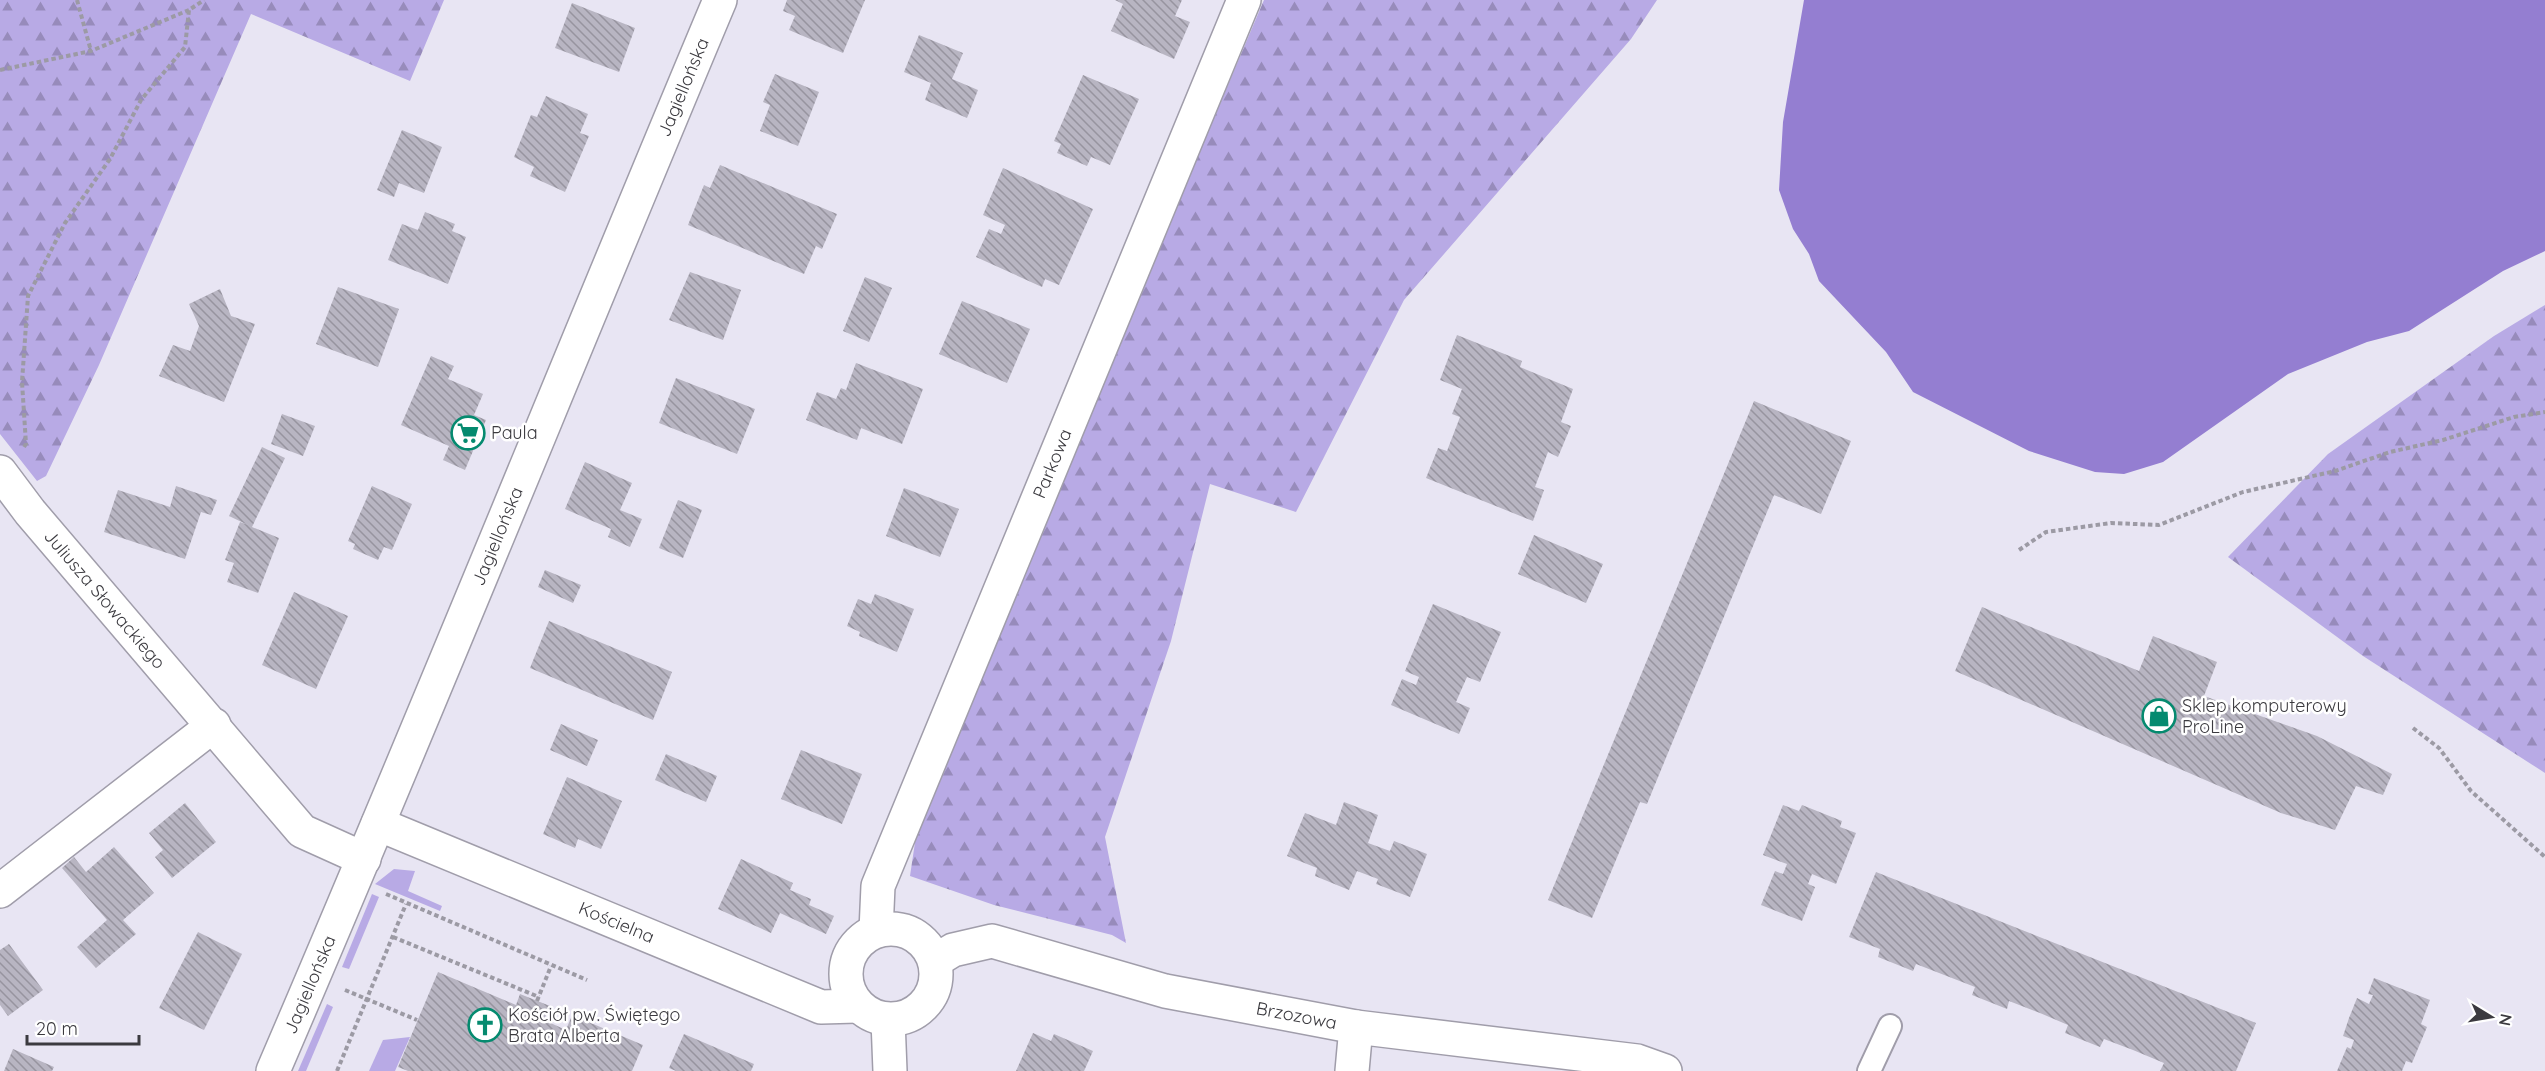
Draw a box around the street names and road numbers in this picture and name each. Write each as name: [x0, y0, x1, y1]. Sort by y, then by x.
street label: Jagiellońska: [652, 34, 714, 140]
street label: Parkowa: [1027, 425, 1077, 502]
street label: Jagiellońska: [466, 483, 528, 589]
street label: Juliusza Słowackiego: [39, 525, 171, 674]
street label: Kościelna: [575, 896, 658, 948]
street label: Jagiellońska: [278, 932, 341, 1037]
street label: Brzozowa: [1254, 996, 1339, 1034]

